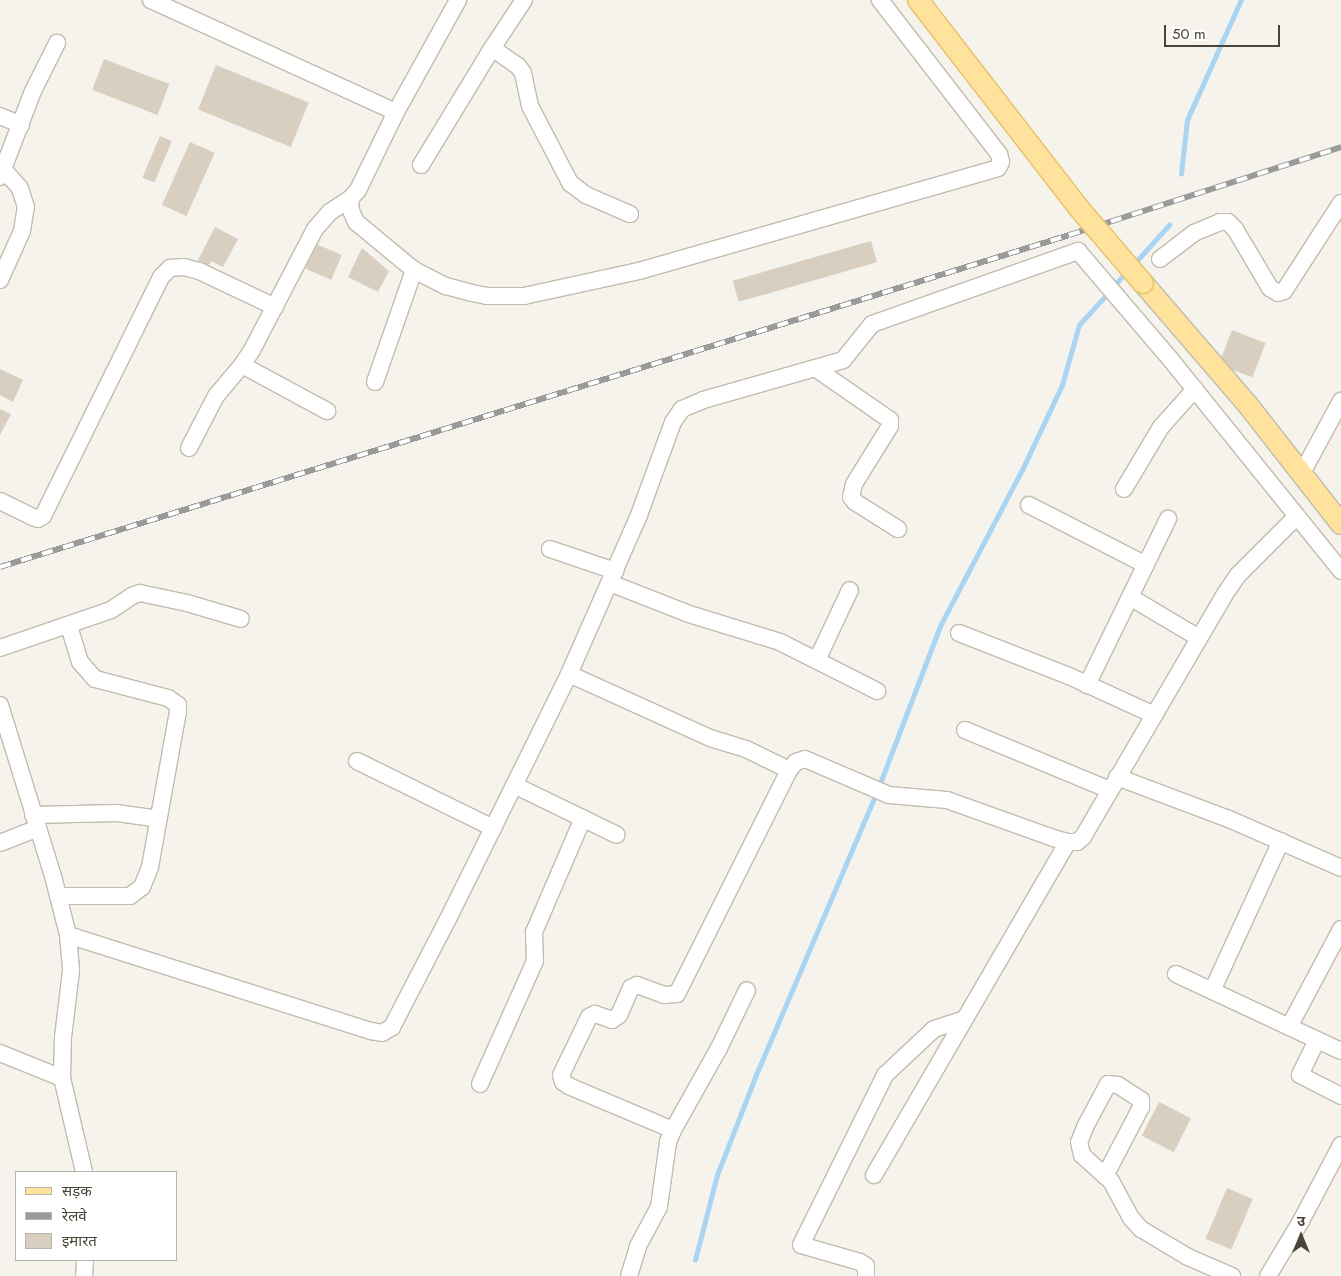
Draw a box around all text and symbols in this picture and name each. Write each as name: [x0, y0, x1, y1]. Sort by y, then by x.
scale bar: [1166, 15, 1282, 47]
text: 50 m: [1172, 23, 1206, 45]
legend: [15, 1171, 178, 1261]
text: सड़क: [62, 1180, 92, 1202]
text: रेलवे: [62, 1205, 87, 1227]
north arrow: [1276, 1211, 1326, 1261]
text: उ: [1297, 1211, 1305, 1231]
text: इमारत: [62, 1230, 97, 1252]

